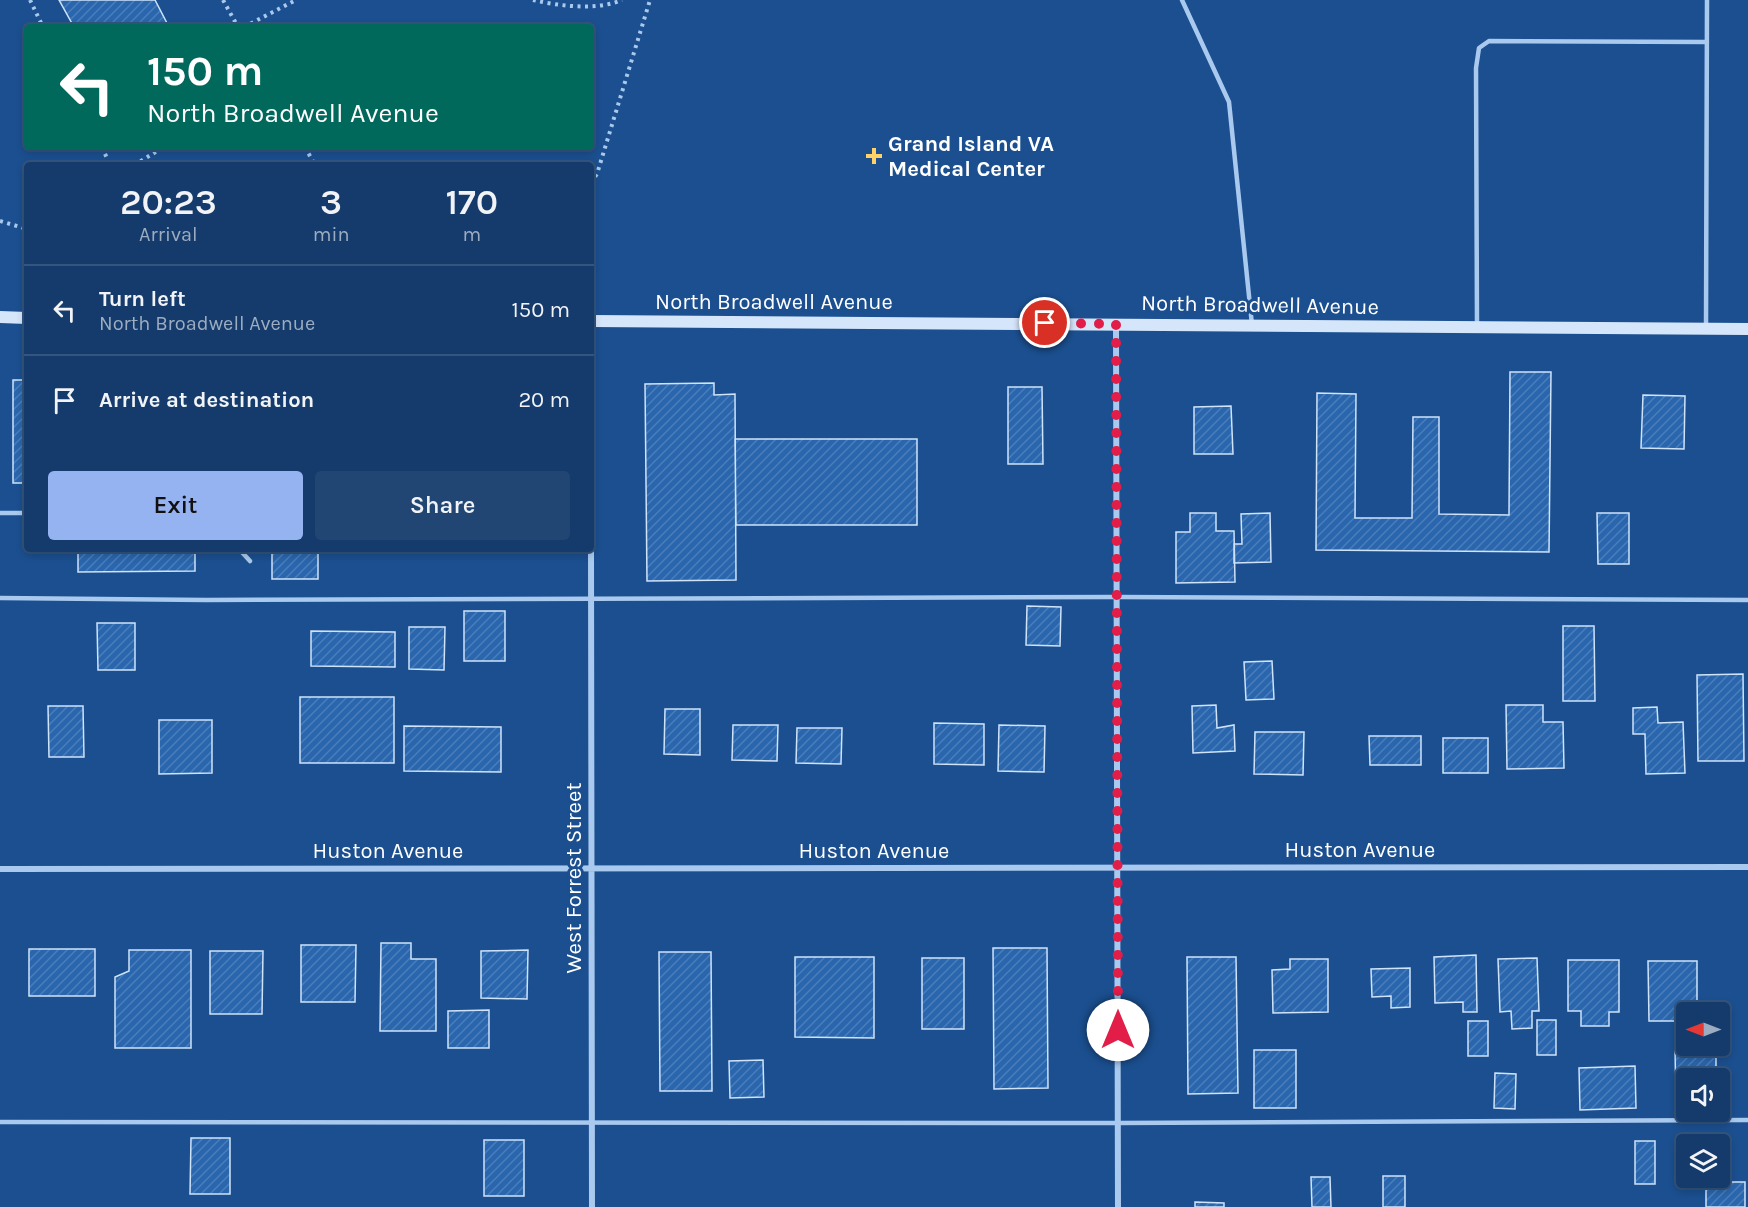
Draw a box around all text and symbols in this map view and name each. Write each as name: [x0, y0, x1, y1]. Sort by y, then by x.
text: 150 m: [147, 46, 263, 96]
icon: left: [48, 48, 126, 126]
text: North Broadwell Avenue: [147, 97, 439, 129]
place label: Grand Island VA Medical Center: [888, 131, 1054, 182]
marker: Grand Island VA Medical Center: [865, 147, 883, 165]
text: 20:23: [120, 181, 217, 223]
text: 3: [320, 181, 342, 223]
text: 170: [445, 181, 498, 223]
text: Arrival: [139, 223, 198, 246]
text: min: [313, 223, 349, 246]
text: m: [462, 223, 481, 246]
text: Turn left: [99, 286, 186, 312]
street label: North Broadwell Avenue: [655, 289, 893, 315]
street label: North Broadwell Avenue: [1141, 290, 1379, 320]
icon: left: [48, 294, 81, 327]
text: 150 m: [511, 297, 570, 323]
pin: [1019, 297, 1070, 348]
icon: arrive: [1028, 306, 1061, 339]
text: North Broadwell Avenue: [99, 312, 315, 335]
icon: arrive: [48, 384, 81, 417]
text: Arrive at destination: [99, 387, 314, 413]
text: 20 m: [518, 387, 570, 413]
button: Exit: [48, 471, 303, 540]
button: Share: [315, 471, 570, 540]
street label: West Forrest Street: [561, 783, 587, 973]
street label: Huston Avenue: [1285, 837, 1435, 863]
street label: Huston Avenue: [313, 838, 463, 864]
street label: Huston Avenue: [799, 838, 949, 864]
position arrow: [1086, 998, 1150, 1062]
north arrow: [1676, 1002, 1730, 1056]
map controls: [1676, 1002, 1730, 1188]
button: sound: [1676, 1068, 1730, 1122]
button: layers: [1676, 1134, 1730, 1188]

